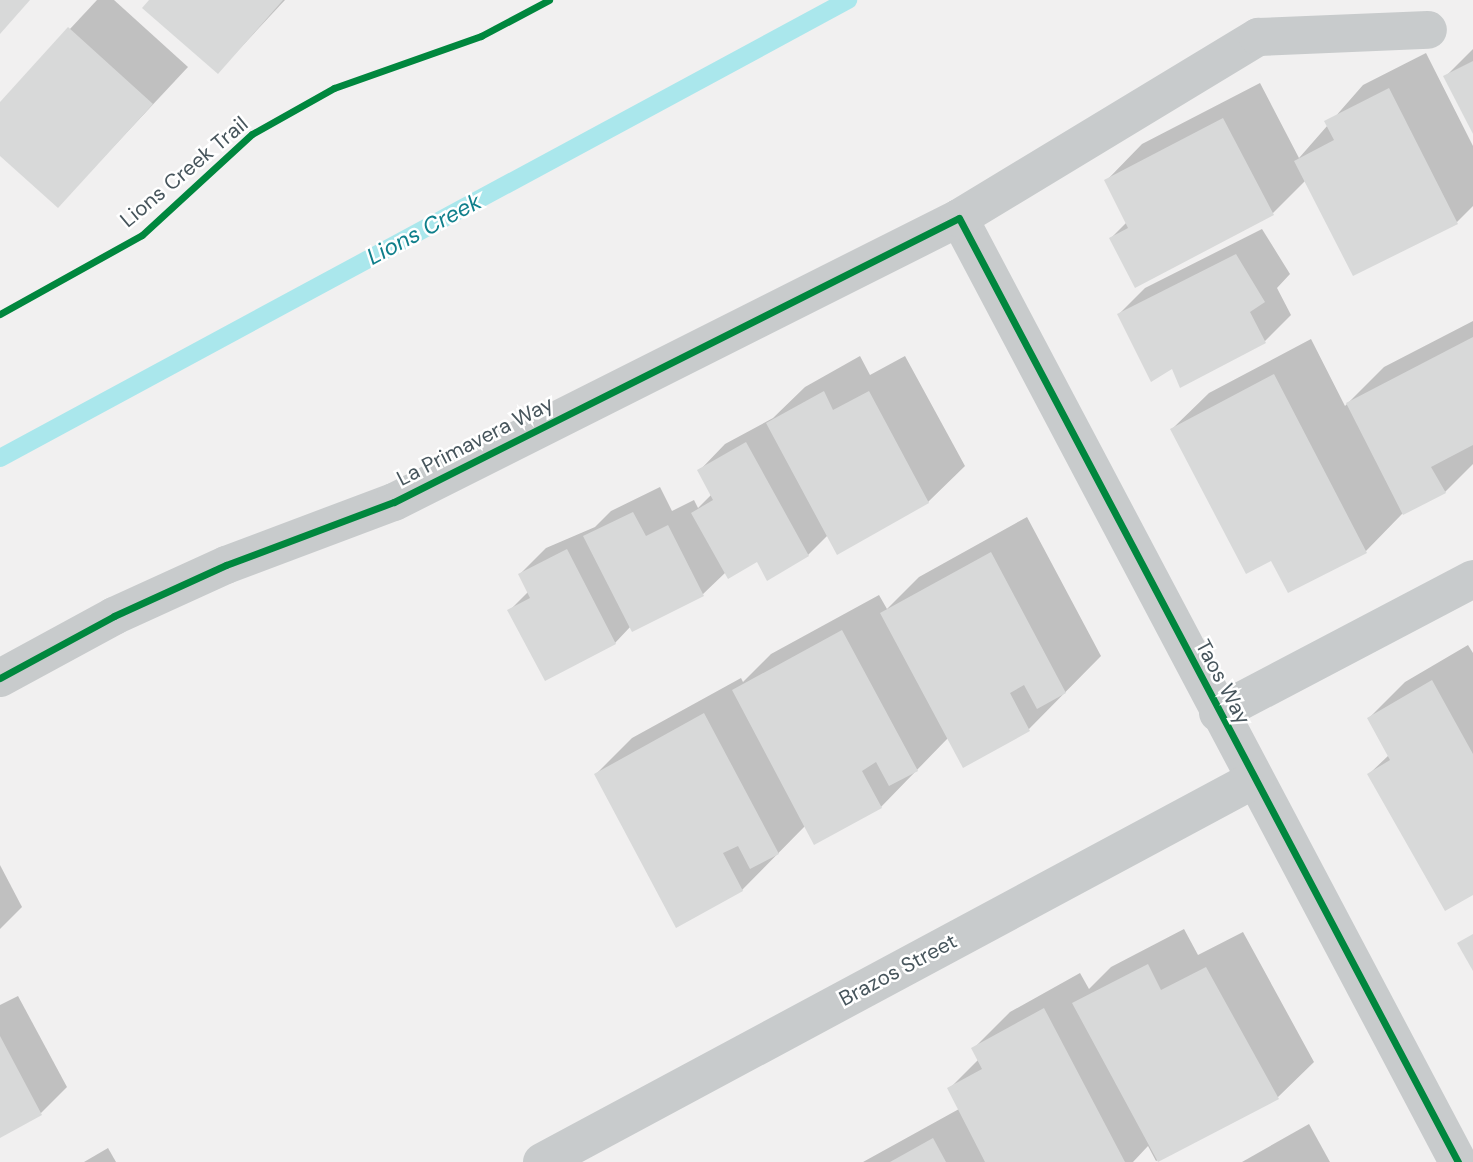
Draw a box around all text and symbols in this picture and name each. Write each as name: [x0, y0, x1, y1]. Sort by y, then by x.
street label: Lions Creek Trail: [115, 111, 253, 233]
water label: Lions Creek: [362, 187, 486, 271]
street label: La Primavera Way: [393, 391, 557, 491]
street label: Taos Way: [1190, 635, 1256, 729]
street label: Brazos Street: [835, 928, 961, 1012]

